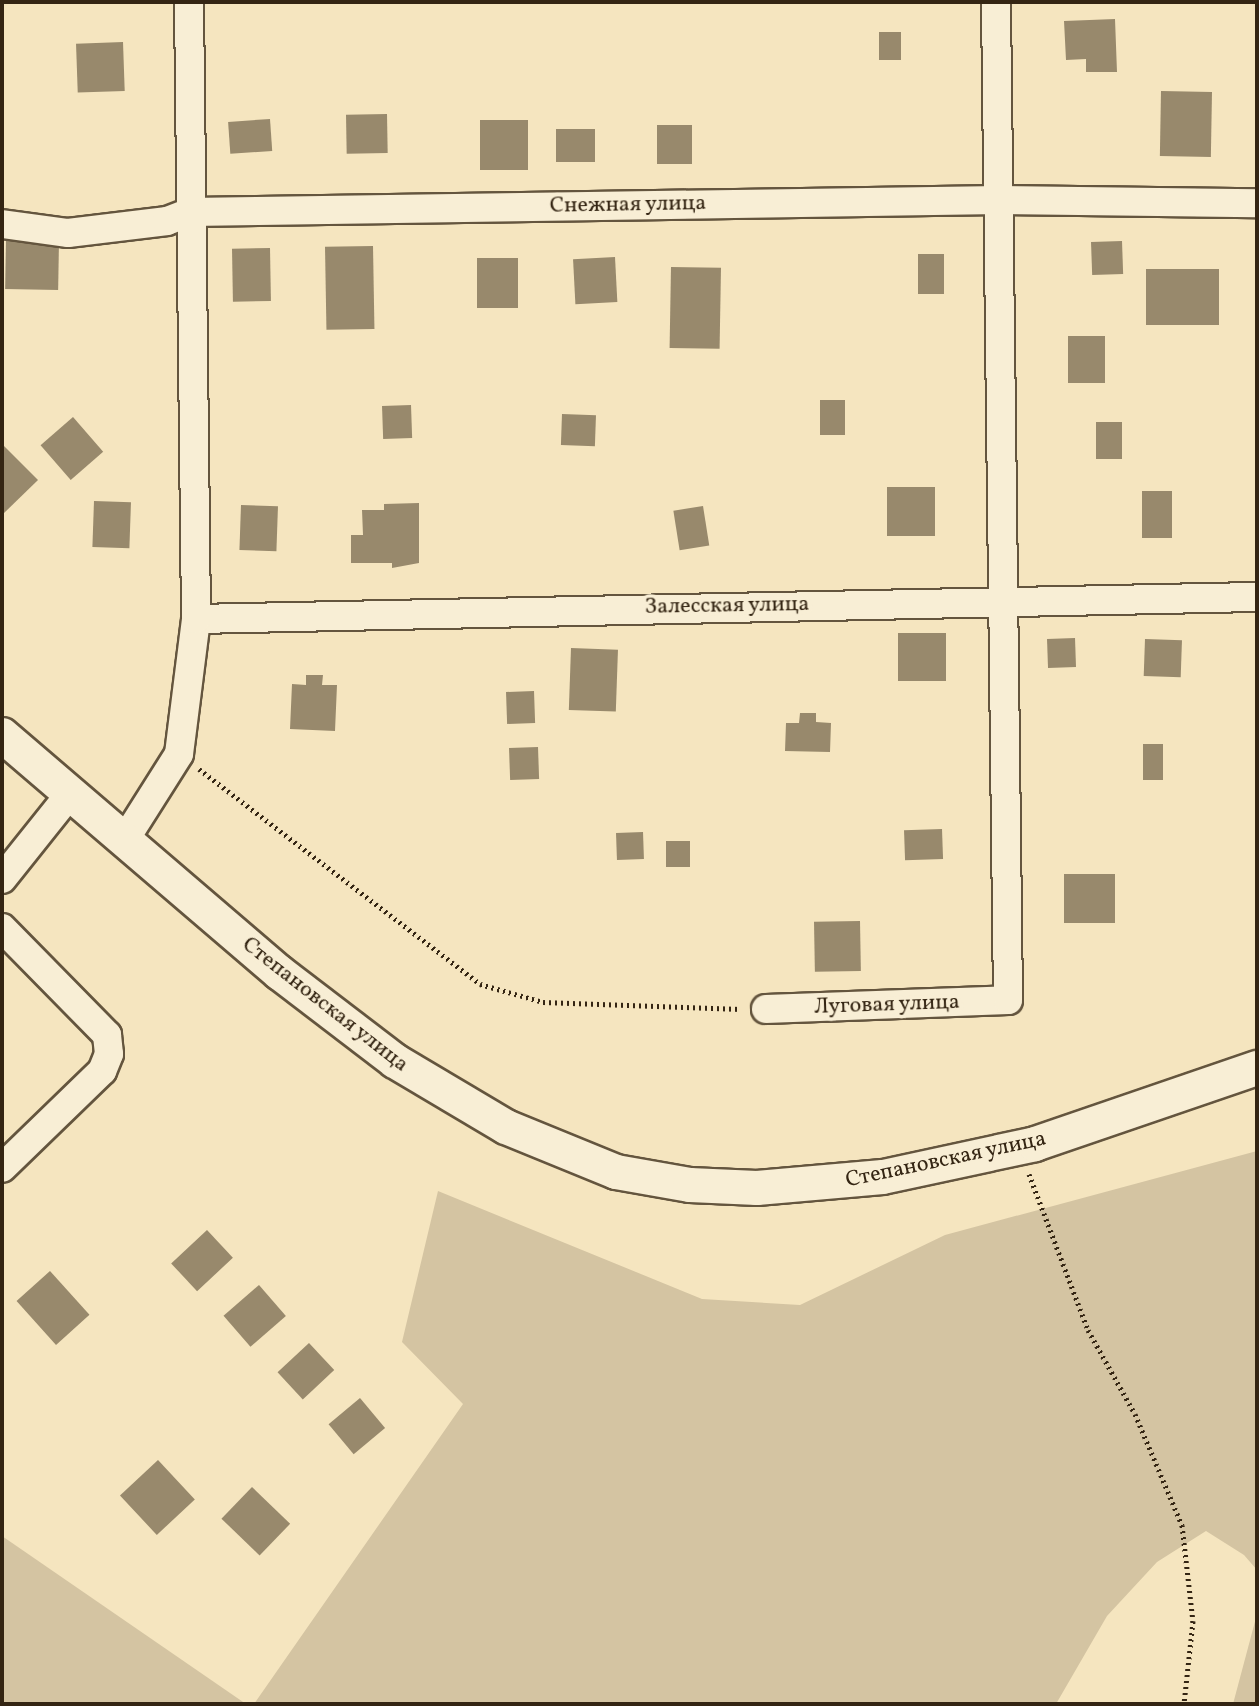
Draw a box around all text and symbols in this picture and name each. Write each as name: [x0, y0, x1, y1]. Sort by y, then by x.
street label: Снежная улица: [549, 190, 707, 220]
street label: Залесская улица: [644, 591, 810, 621]
street label: Степановская улица: [236, 932, 414, 1078]
street label: Луговая улица: [813, 989, 961, 1021]
street label: Степановская улица: [843, 1126, 1049, 1194]

